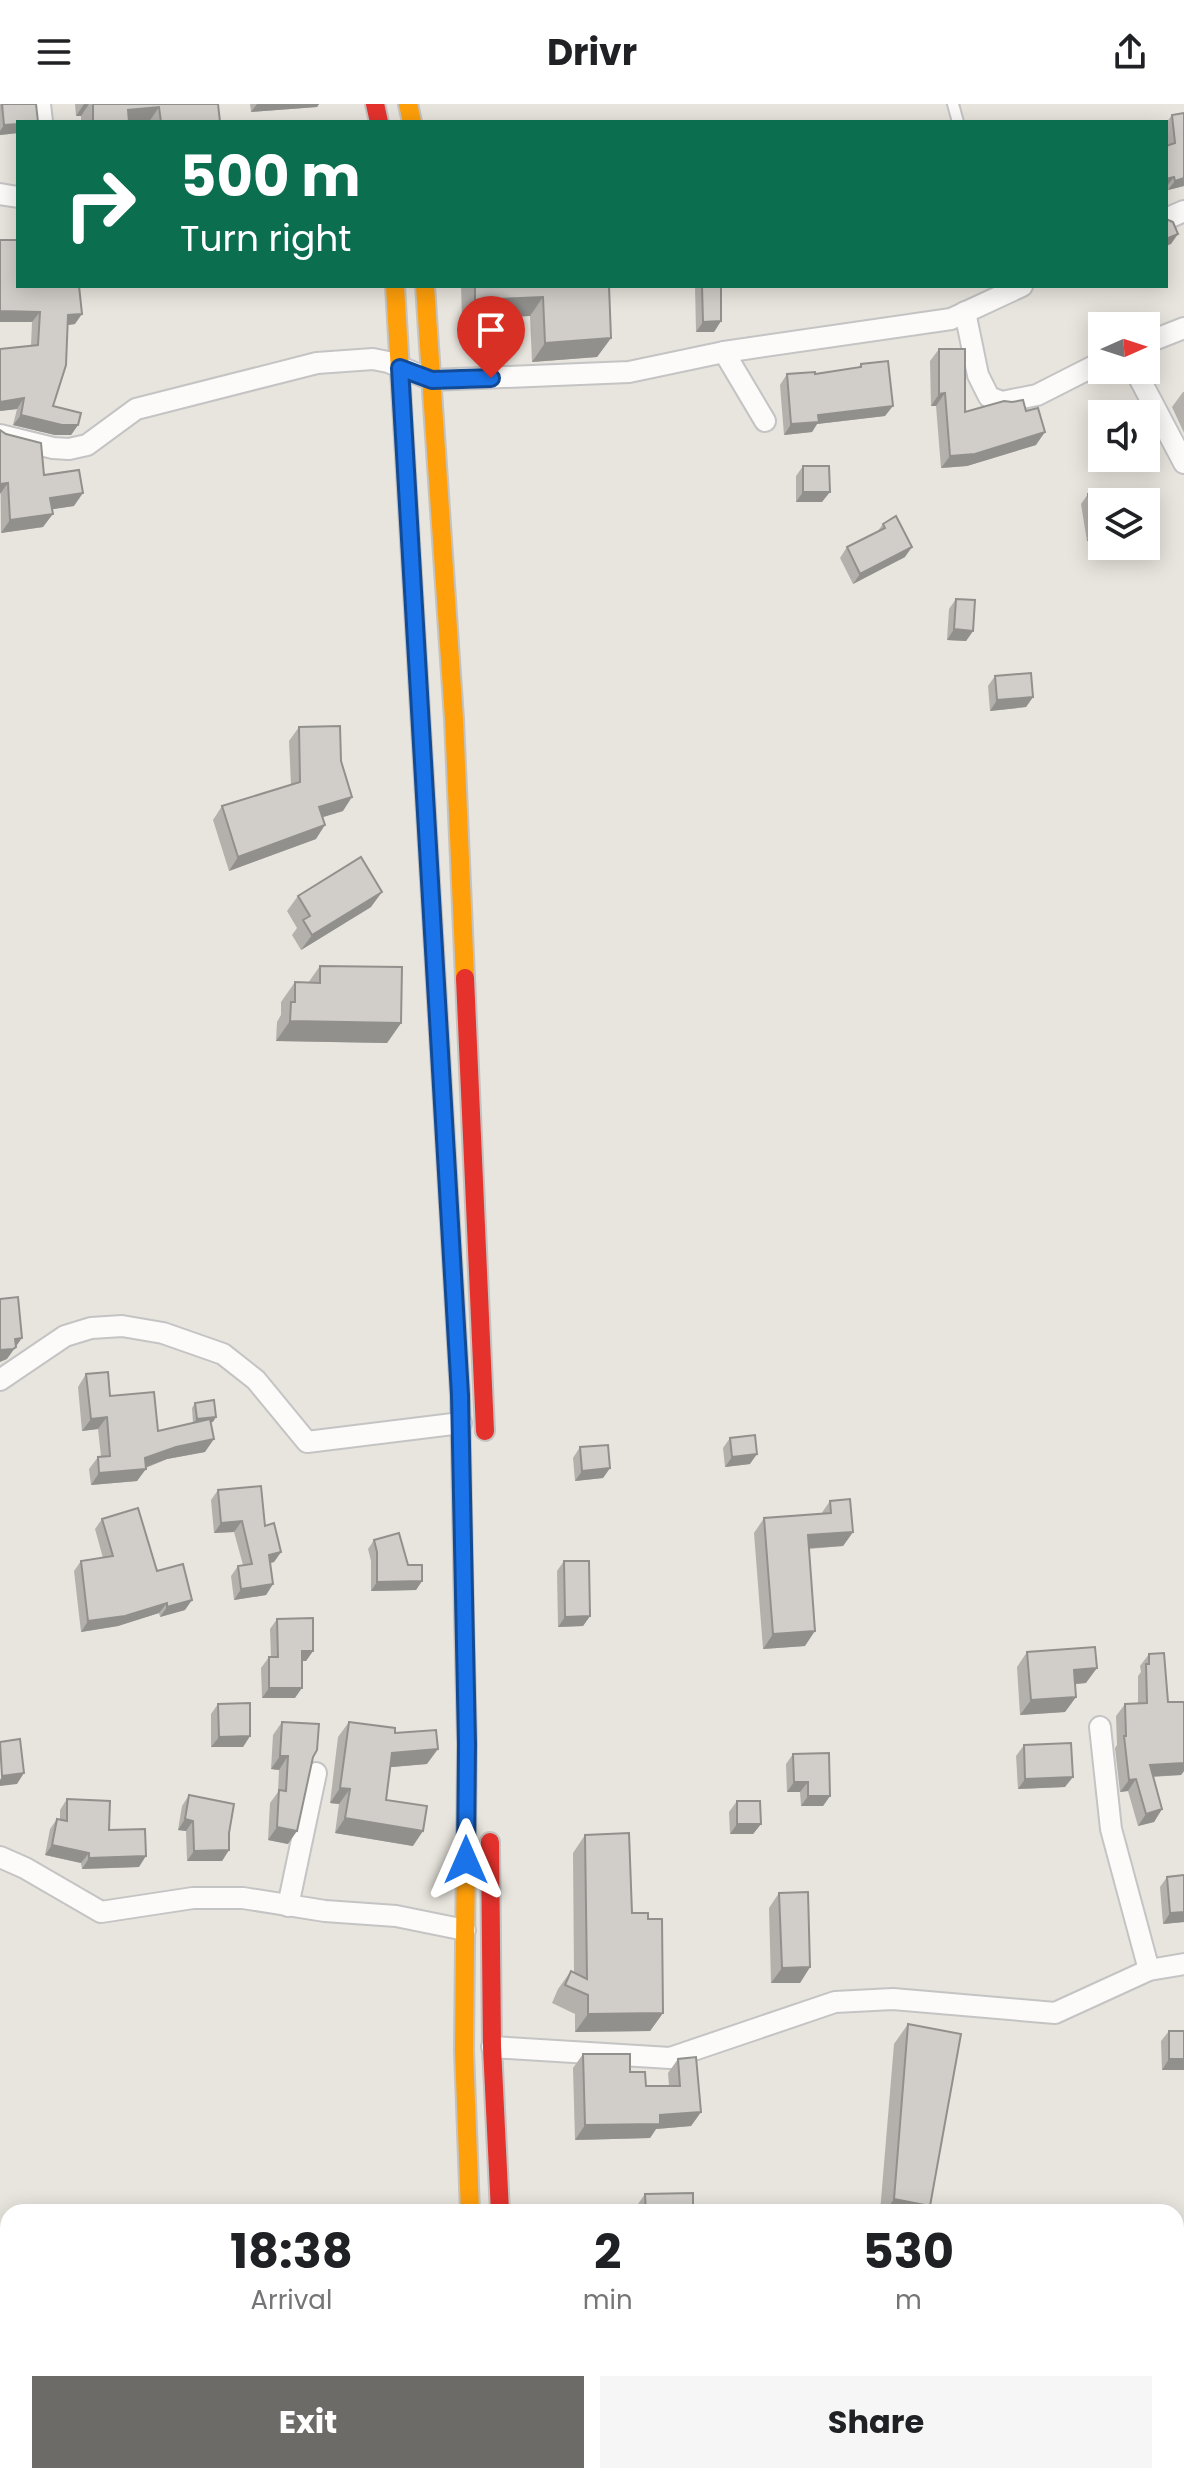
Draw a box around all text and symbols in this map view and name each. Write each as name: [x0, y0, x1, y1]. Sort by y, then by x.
text: Drivr: [547, 27, 637, 78]
icon: menu: [32, 30, 76, 74]
icon: share: [1108, 30, 1152, 74]
text: 500 m: [180, 137, 361, 216]
icon: right: [48, 152, 152, 256]
text: Turn right: [180, 213, 351, 264]
pin: [457, 296, 525, 378]
icon: arrive: [469, 308, 513, 352]
north arrow: [1088, 312, 1160, 384]
map controls: [1088, 312, 1160, 560]
button: sound: [1088, 400, 1160, 472]
button: layers: [1088, 488, 1160, 560]
position arrow: [424, 1818, 508, 1902]
text: 18:38: [230, 2218, 353, 2285]
text: 2: [594, 2218, 621, 2285]
text: 530: [863, 2218, 954, 2285]
text: Arrival: [250, 2282, 332, 2318]
text: min: [583, 2282, 633, 2318]
text: m: [895, 2282, 922, 2318]
button: Exit: [32, 2376, 584, 2468]
button: Share: [600, 2376, 1152, 2468]

